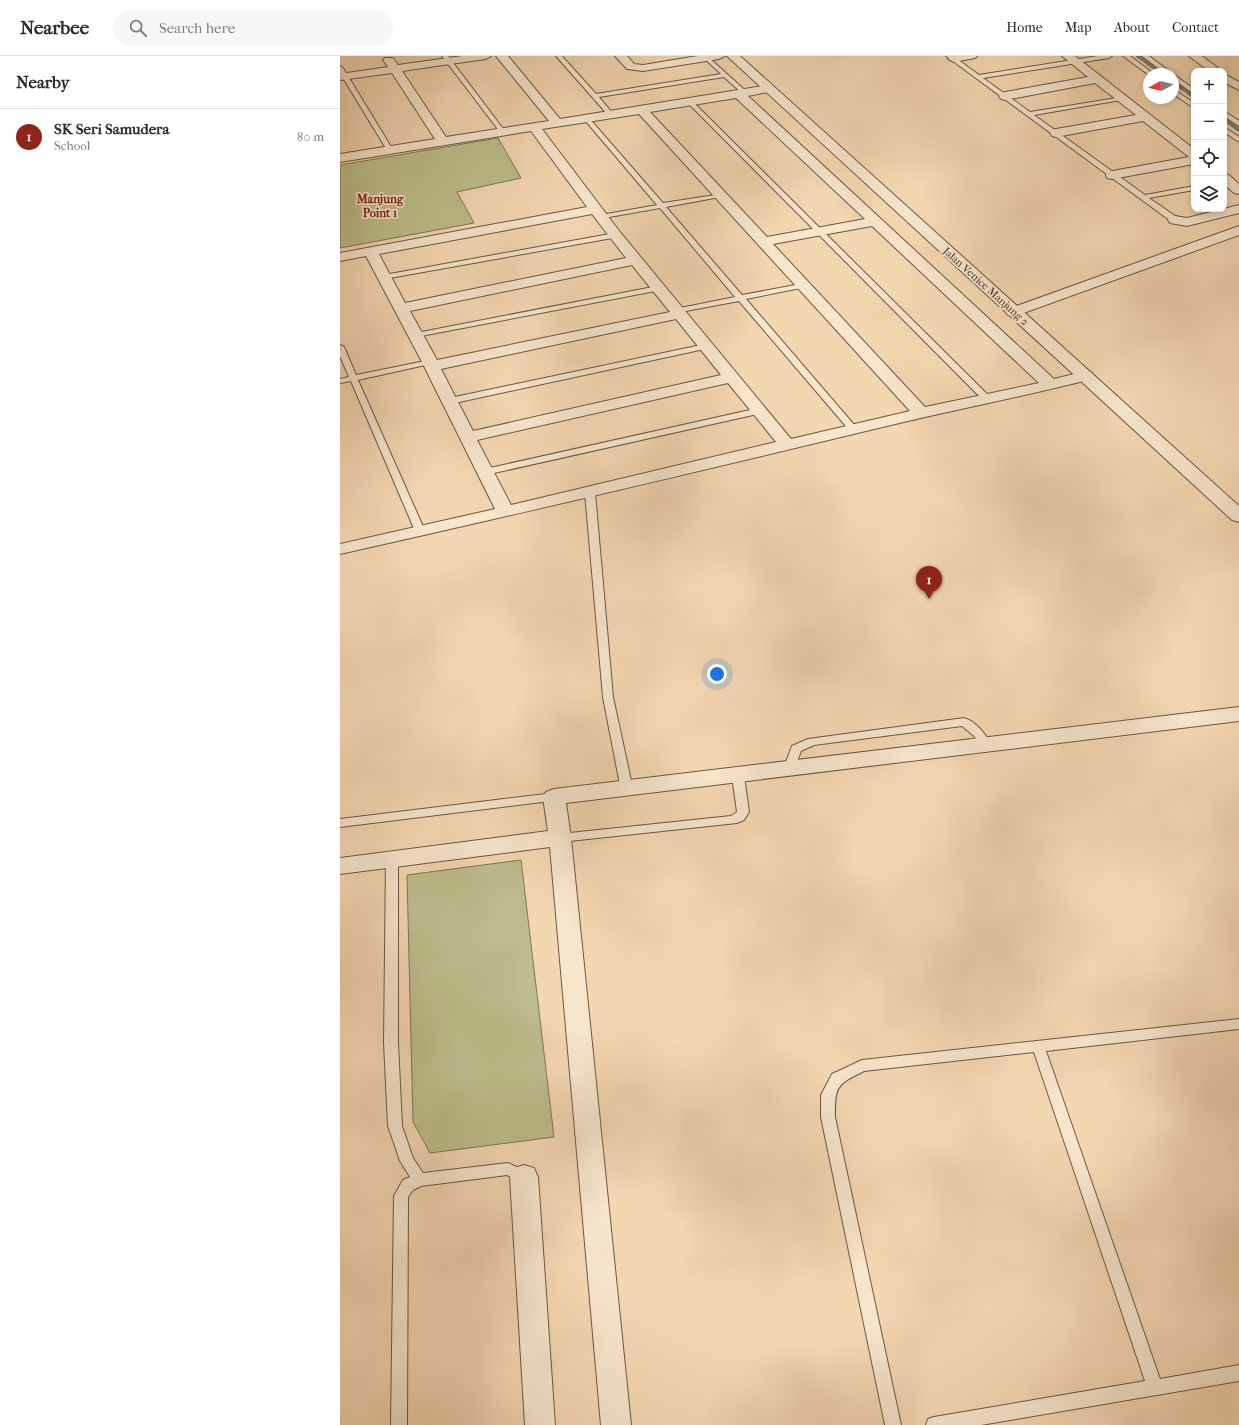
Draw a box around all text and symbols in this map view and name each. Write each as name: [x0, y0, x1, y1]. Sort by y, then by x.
search box: [113, 10, 393, 46]
text: Nearbee: [20, 17, 89, 39]
icon: search: [127, 17, 149, 39]
text: Search here: [159, 19, 235, 37]
text: Home: [1006, 19, 1043, 36]
text: Map: [1065, 19, 1092, 36]
text: About: [1114, 19, 1150, 36]
text: Contact: [1172, 19, 1219, 36]
north arrow: [1143, 68, 1179, 104]
map controls: [1191, 68, 1227, 212]
button: +: [1191, 68, 1227, 104]
text: Nearby: [16, 72, 70, 92]
button: −: [1191, 104, 1227, 140]
text: SK Seri Samudera: [54, 120, 169, 138]
text: 1: [27, 129, 31, 144]
text: 80 m: [297, 129, 324, 144]
text: School: [54, 138, 90, 153]
button: locate: [1191, 140, 1227, 176]
button: layers: [1191, 176, 1227, 212]
district label: Manjung Point 1: [356, 192, 404, 220]
street label: Jalan Venice Manjung 2: [939, 244, 1031, 329]
pin: 1: [916, 566, 942, 599]
your location: [707, 664, 727, 684]

